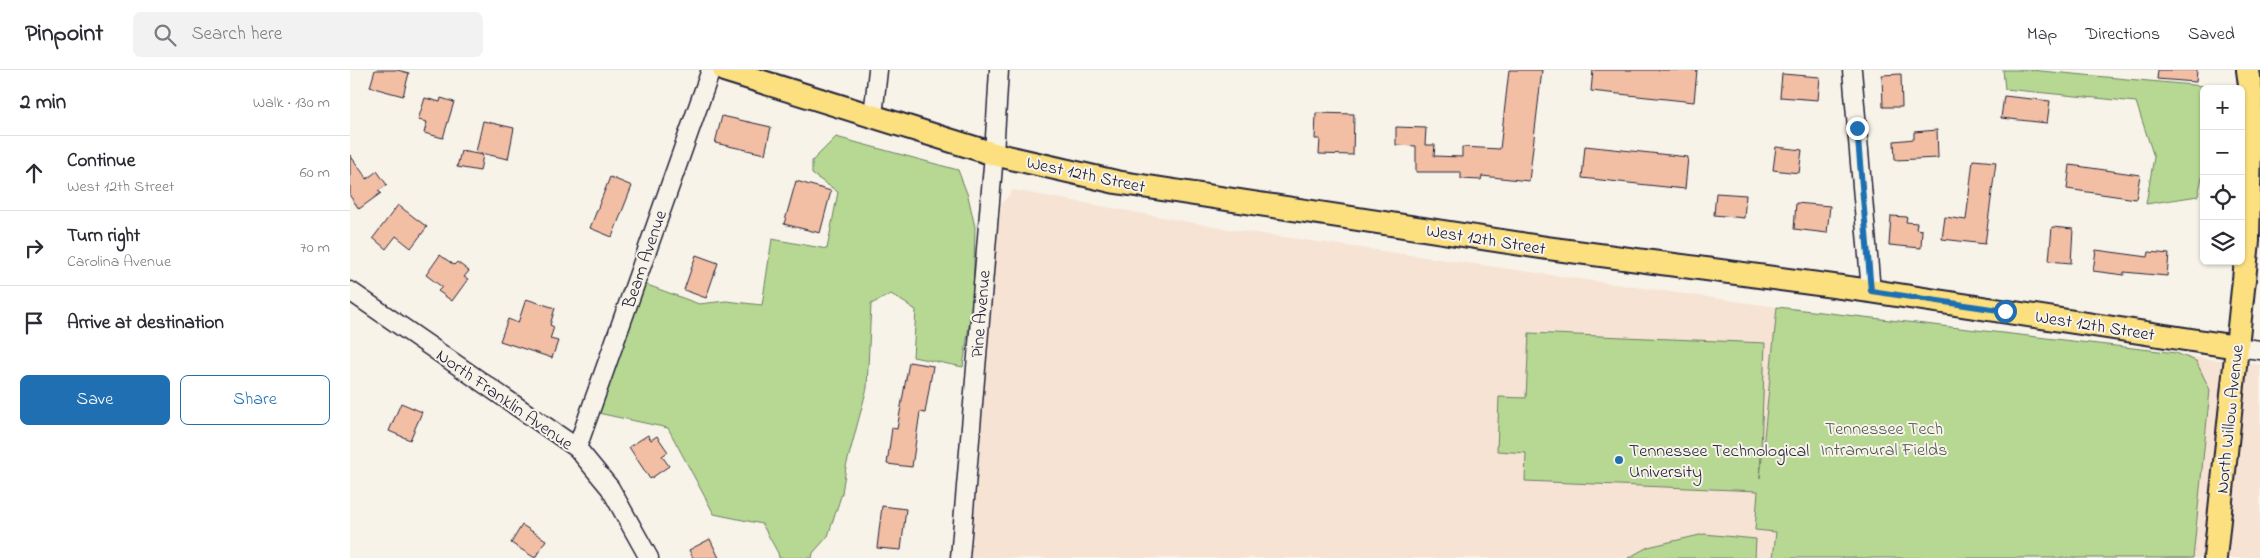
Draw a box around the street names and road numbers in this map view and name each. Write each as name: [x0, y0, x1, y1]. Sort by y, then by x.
street label: West 12th Street: [1024, 151, 1147, 201]
street label: Beam Avenue: [617, 206, 675, 313]
street label: West 12th Street: [1424, 219, 1547, 263]
street label: Pine Avenue: [965, 268, 999, 359]
street label: West 12th Street: [2033, 305, 2156, 349]
street label: North Willow Avenue: [2210, 342, 2252, 495]
street label: North Franklin Avenue: [430, 344, 578, 458]

